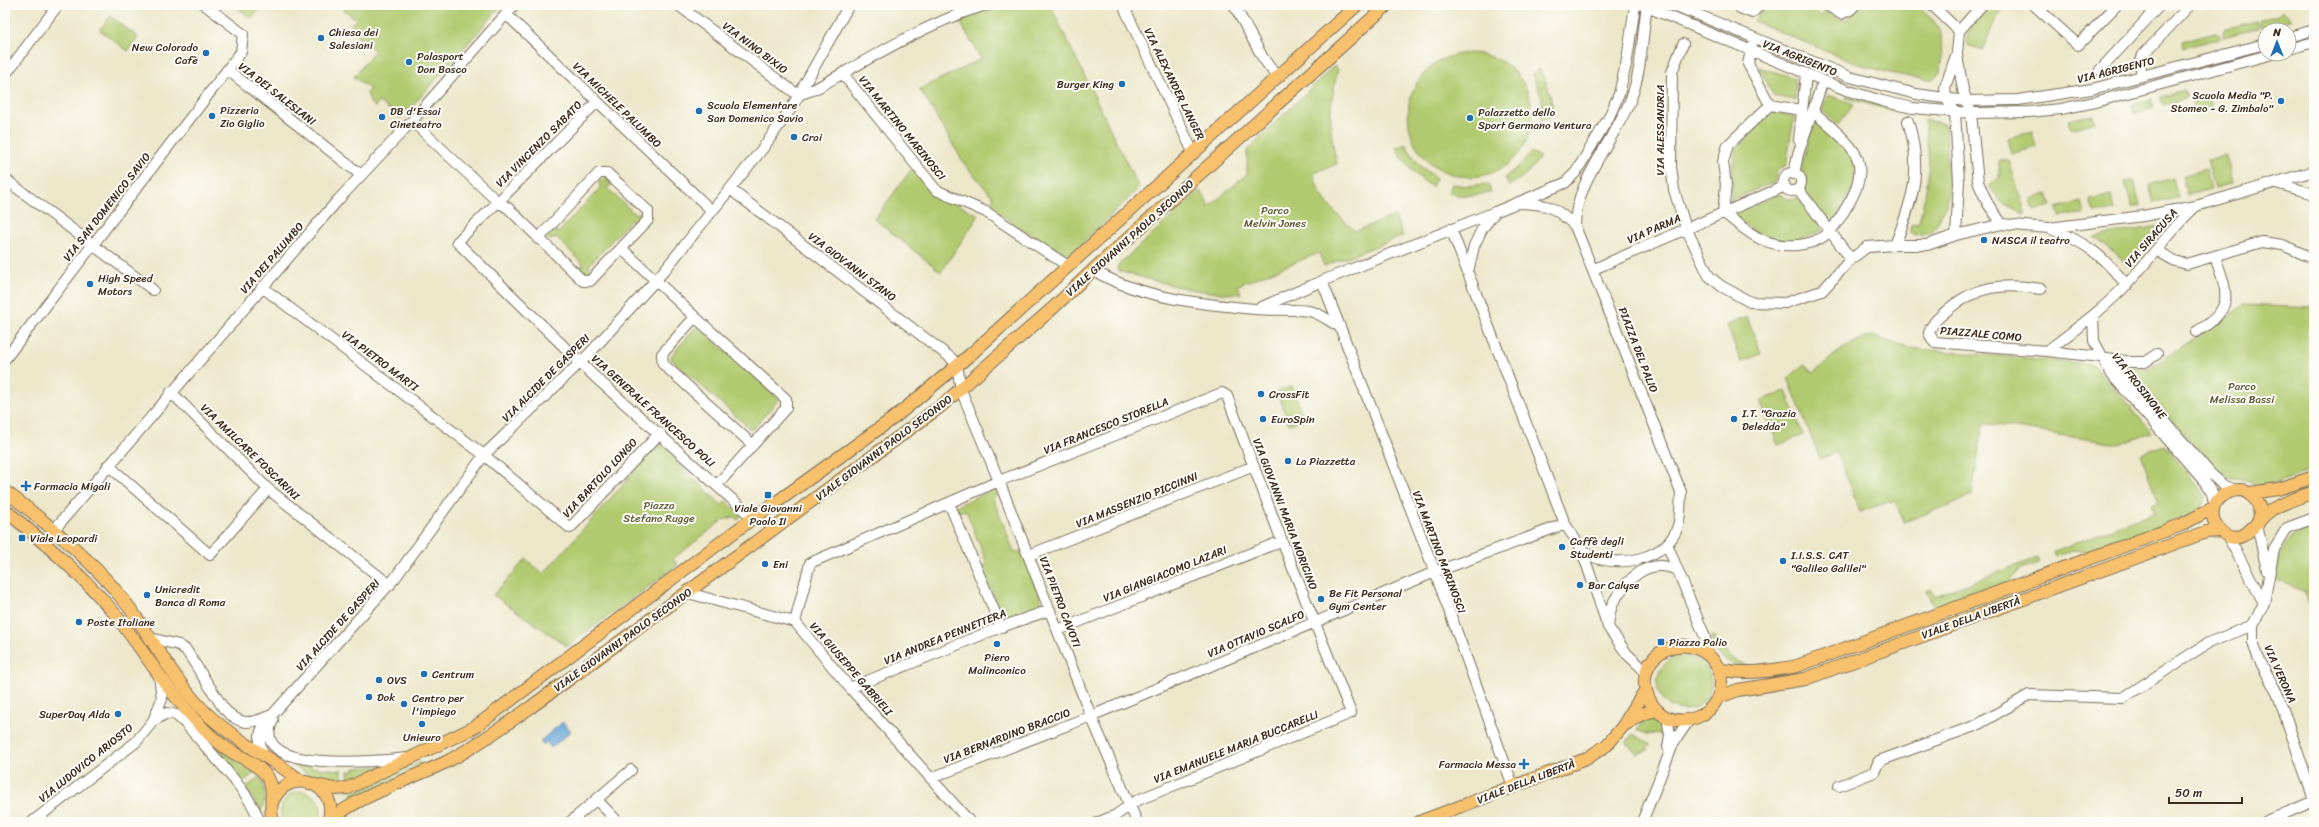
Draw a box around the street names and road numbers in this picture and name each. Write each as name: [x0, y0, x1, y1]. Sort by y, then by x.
street label: VIA NINO BIXIO: [718, 17, 792, 79]
street label: VIA ALEXANDER LANGER: [1138, 25, 1210, 144]
street label: VIA AGRIGENTO: [1760, 34, 1840, 82]
street label: VIA AGRIGENTO: [2075, 51, 2157, 89]
street label: VIA DEI SALESIANI: [234, 57, 321, 131]
street label: VIA MICHELE PALUMBO: [568, 57, 666, 153]
street label: VIA MARTINO MARINOSCI: [854, 71, 951, 185]
street label: VIA ALESSANDRIA: [1651, 85, 1670, 175]
street label: VIA VINCENZO SABATO: [491, 96, 587, 192]
street label: VIA SAN DOMENICO SAVIO: [58, 148, 156, 266]
street label: VIALE GIOVANNI PAOLO SECONDO: [1061, 175, 1199, 301]
street label: VIA SIRACUSA: [2120, 204, 2182, 272]
street label: VIA PARMA: [1624, 209, 1684, 249]
street label: VIA DEI PALUMBO: [235, 218, 309, 298]
street label: VIA GIOVANNI STANO: [804, 227, 900, 307]
street label: PIAZZA DEL PALIO: [1613, 304, 1663, 396]
street label: PIAZZALE COMO: [1939, 321, 2023, 347]
street label: VIA PIETRO MARTI: [337, 326, 423, 397]
street label: VIA ALCIDE DE GASPERI: [497, 329, 595, 427]
street label: VIA FROSINONE: [2107, 348, 2172, 424]
street label: VIA GENERALE FRANCESCO POLI: [587, 350, 720, 473]
street label: VIALE GIOVANNI PAOLO SECONDO: [811, 390, 957, 506]
street label: VIA FRANCESCO STORELLA: [1041, 392, 1171, 460]
street label: VIA AMILCARE FOSCARINI: [196, 399, 305, 505]
street label: VIA BARTOLO LONGO: [558, 434, 642, 522]
street label: VIA GIOVANNI MARIA MORICINO: [1247, 435, 1323, 593]
street label: VIA MASSENZIO PICCINNI: [1073, 467, 1202, 533]
street label: VIA MARTINO MARINOSCI: [1407, 488, 1471, 617]
street label: VIA GIANGIACOMO LAZARI: [1100, 540, 1230, 608]
street label: VIA PIETRO CAVOTI: [1034, 554, 1086, 651]
street label: VIA ALCIDE DE GASPERI: [291, 574, 385, 675]
street label: VIALE GIOVANNI PAOLO SECONDO: [550, 583, 696, 697]
street label: VIALE DELLA LIBERTÀ: [1919, 591, 2023, 645]
street label: VIA ANDREA PENNETTERA: [881, 604, 1009, 670]
street label: VIA OTTAVIO SCALFO: [1204, 605, 1308, 663]
street label: VIA GIUSEPPE GABRIELI: [805, 618, 898, 721]
street label: VIA VERONA: [2259, 642, 2301, 706]
street label: VIA BERNARDINO BRACCIO: [941, 703, 1073, 769]
street label: VIA EMANUELE MARIA BUCCARELLI: [1151, 705, 1322, 789]
street label: VIA LUDOVICO ARIOSTO: [34, 719, 138, 807]
street label: VIALE DELLA LIBERTÀ: [1474, 755, 1578, 809]

